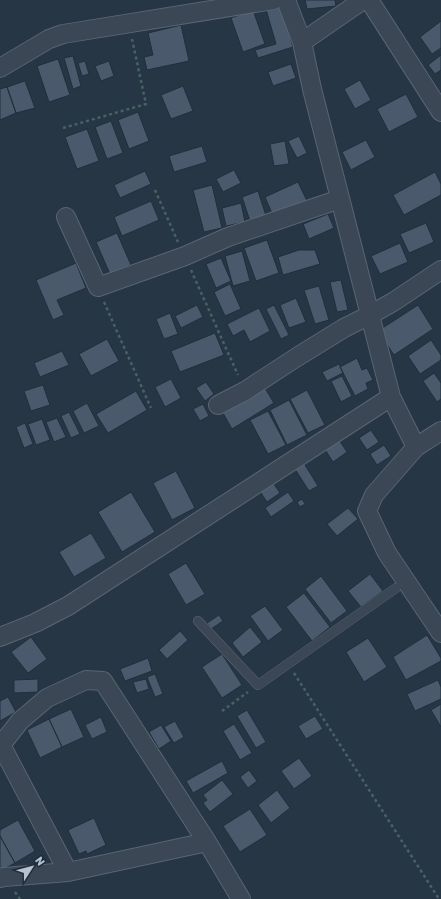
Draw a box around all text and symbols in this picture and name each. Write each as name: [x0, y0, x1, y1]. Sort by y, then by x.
north arrow: [12, 847, 52, 887]
text: N: [32, 854, 47, 869]

